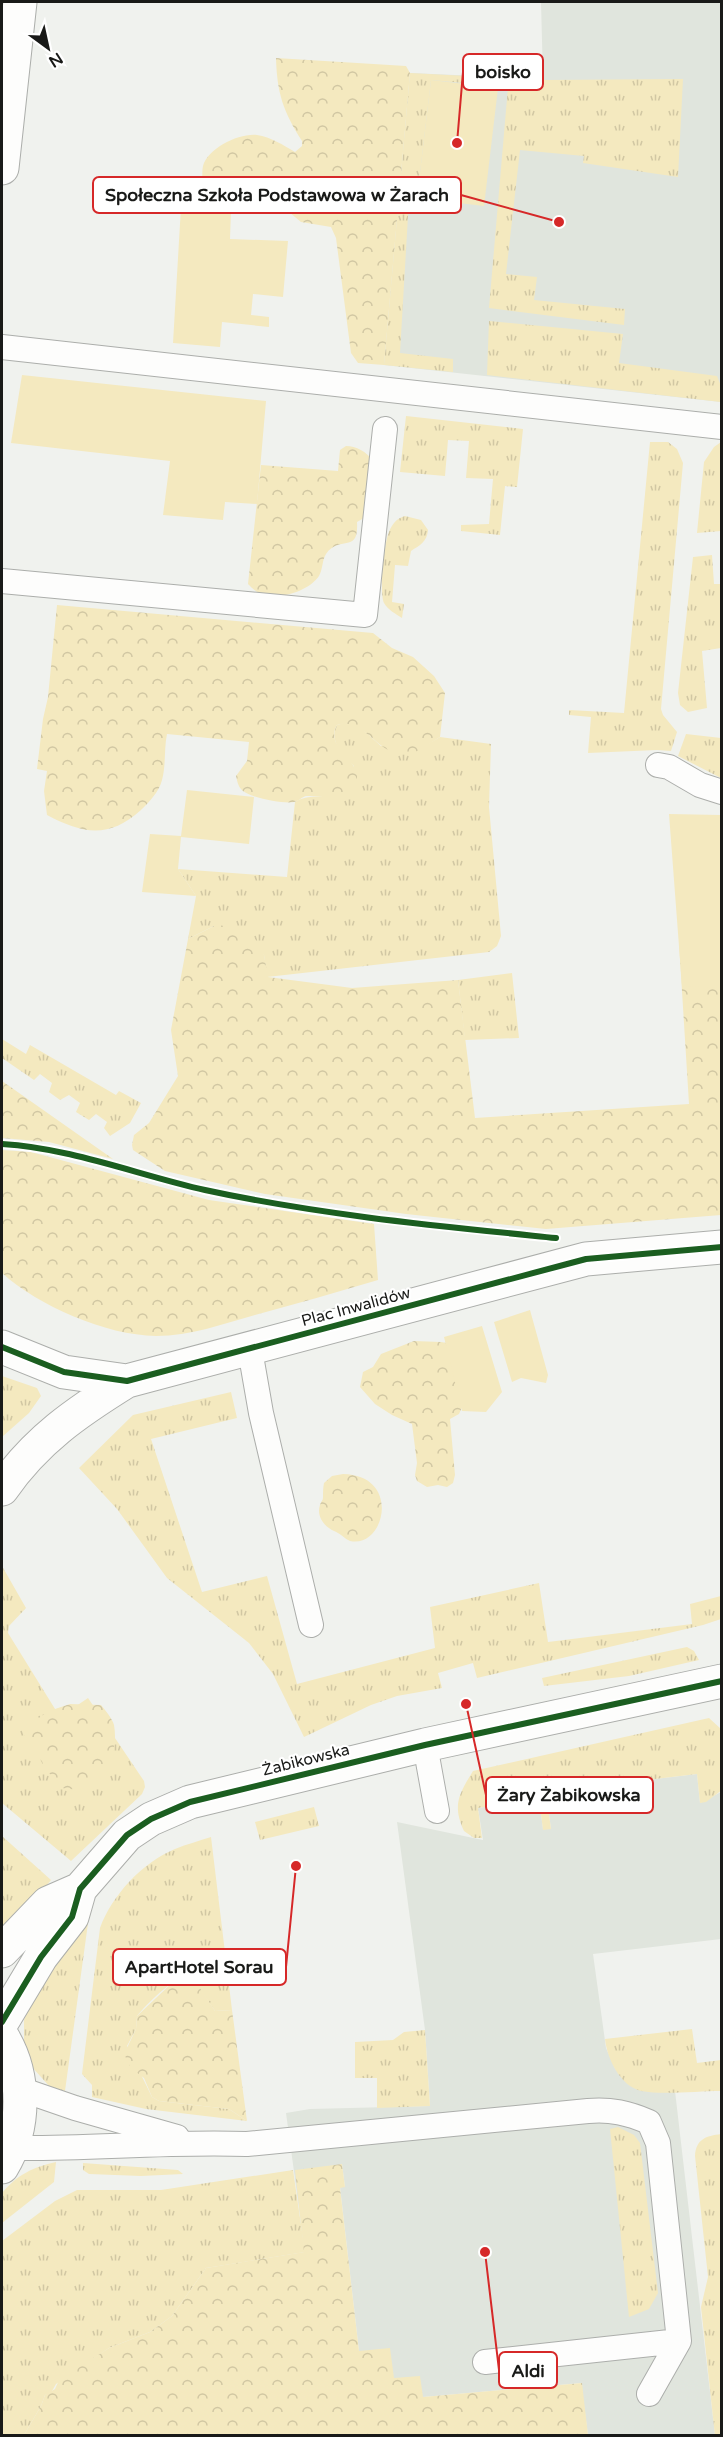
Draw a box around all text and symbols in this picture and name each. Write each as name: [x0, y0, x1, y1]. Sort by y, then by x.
north arrow: [18, 18, 78, 78]
text: N: [45, 48, 66, 72]
callout: boisko: [463, 54, 543, 90]
text: boisko: [475, 61, 531, 83]
callout: Społeczna Szkoła Podstawowa w Żarach: [93, 177, 461, 213]
text: Społeczna Szkoła Podstawowa w Żarach: [105, 184, 449, 206]
street label: Plac Inwalidów: [299, 1283, 413, 1331]
street label: Żabikowska: [260, 1739, 352, 1781]
callout: Żary Żabikowska: [486, 1777, 653, 1813]
text: Żary Żabikowska: [497, 1784, 641, 1806]
callout: ApartHotel Sorau: [113, 1949, 286, 1985]
text: ApartHotel Sorau: [125, 1956, 273, 1978]
callout: Aldi: [499, 2352, 557, 2388]
text: Aldi: [511, 2360, 545, 2382]

